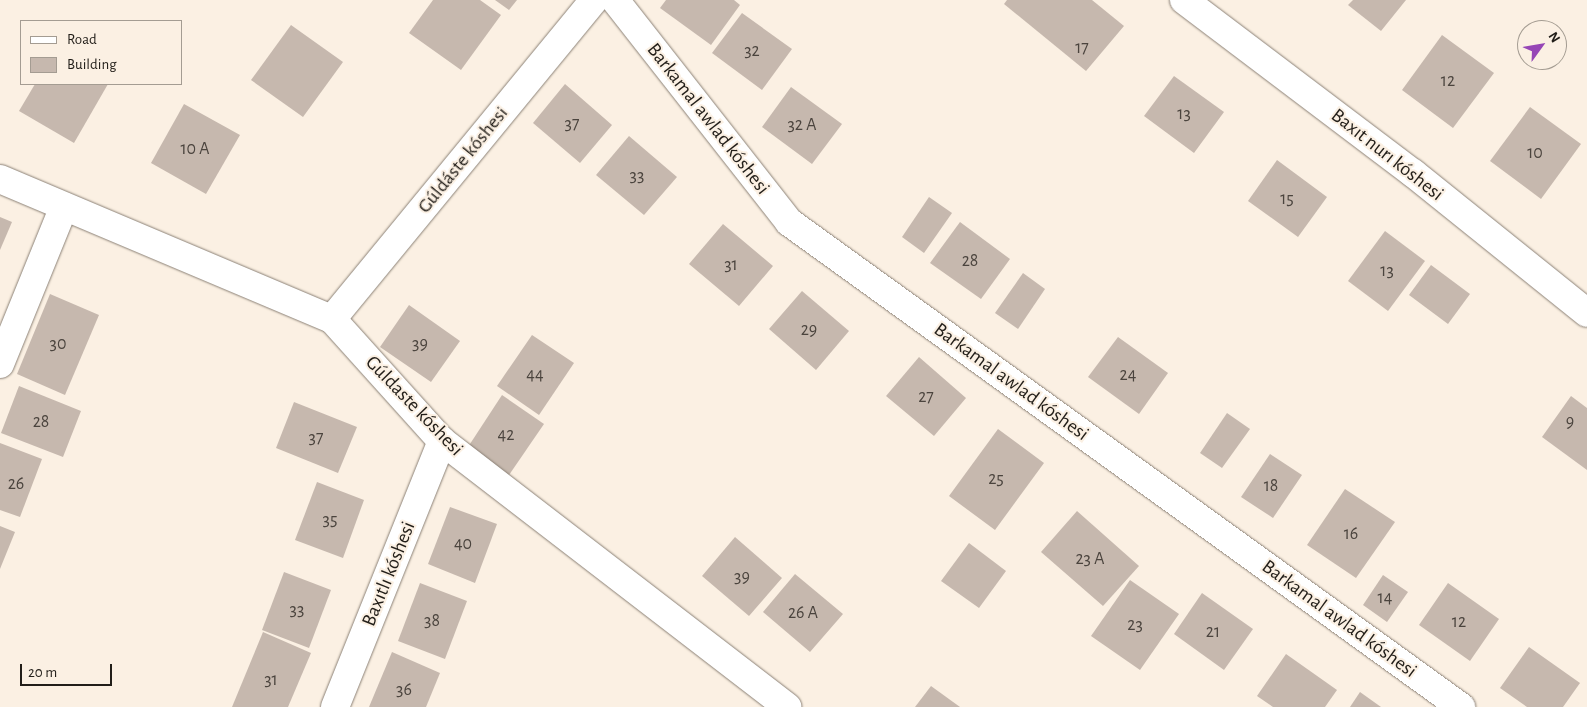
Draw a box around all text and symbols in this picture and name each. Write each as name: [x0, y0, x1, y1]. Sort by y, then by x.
legend: [20, 20, 182, 85]
north arrow: [1517, 20, 1567, 70]
text: N: [1545, 30, 1562, 45]
text: Road: [67, 32, 97, 47]
house number: 17: [1075, 37, 1089, 59]
street label: Barkamal awlad kóshesi: [641, 38, 775, 200]
house number: 32: [744, 40, 760, 62]
text: Building: [67, 57, 117, 72]
house number: 12: [1441, 70, 1455, 92]
street label: Gúldáste kóshesi: [413, 102, 513, 218]
house number: 13: [1177, 103, 1191, 125]
street label: Baxıt nurı kóshesi: [1326, 104, 1448, 206]
house number: 37: [565, 113, 579, 135]
house number: 32 А: [787, 114, 817, 136]
house number: 10 А: [180, 138, 210, 160]
house number: 10: [1527, 142, 1543, 164]
house number: 33: [630, 165, 644, 187]
house number: 15: [1280, 188, 1294, 210]
house number: 28: [962, 250, 978, 272]
house number: 31: [724, 254, 738, 276]
house number: 13: [1380, 260, 1394, 282]
street label: Barkamal awlad kóshesi: [929, 318, 1093, 446]
house number: 29: [801, 319, 817, 341]
house number: 30: [50, 333, 66, 355]
house number: 39: [412, 333, 428, 355]
street label: Gúldaste kóshesi: [360, 351, 468, 461]
house number: 44: [526, 364, 544, 386]
house number: 24: [1120, 364, 1136, 386]
house number: 27: [918, 386, 934, 408]
house number: 28: [33, 411, 49, 433]
house number: 9: [1566, 411, 1574, 433]
house number: 42: [498, 424, 514, 446]
house number: 37: [309, 427, 323, 449]
house number: 25: [988, 468, 1004, 490]
house number: 26: [8, 473, 24, 495]
house number: 18: [1264, 475, 1278, 497]
house number: 35: [323, 509, 337, 531]
street label: Baxıtlı kóshesi: [357, 518, 421, 630]
house number: 16: [1344, 523, 1358, 545]
house number: 40: [454, 533, 472, 555]
house number: 23 А: [1075, 548, 1105, 570]
street label: Barkamal awlad kóshesi: [1257, 555, 1421, 683]
house number: 39: [734, 566, 750, 588]
house number: 14: [1378, 587, 1392, 609]
house number: 33: [290, 599, 304, 621]
house number: 26 А: [788, 602, 818, 624]
house number: 38: [424, 610, 440, 632]
house number: 12: [1452, 611, 1466, 633]
house number: 23: [1127, 614, 1143, 636]
house number: 21: [1206, 621, 1220, 643]
scale bar: [22, 654, 115, 686]
text: 20 m: [28, 665, 57, 680]
house number: 31: [264, 669, 278, 691]
house number: 36: [396, 679, 412, 701]

